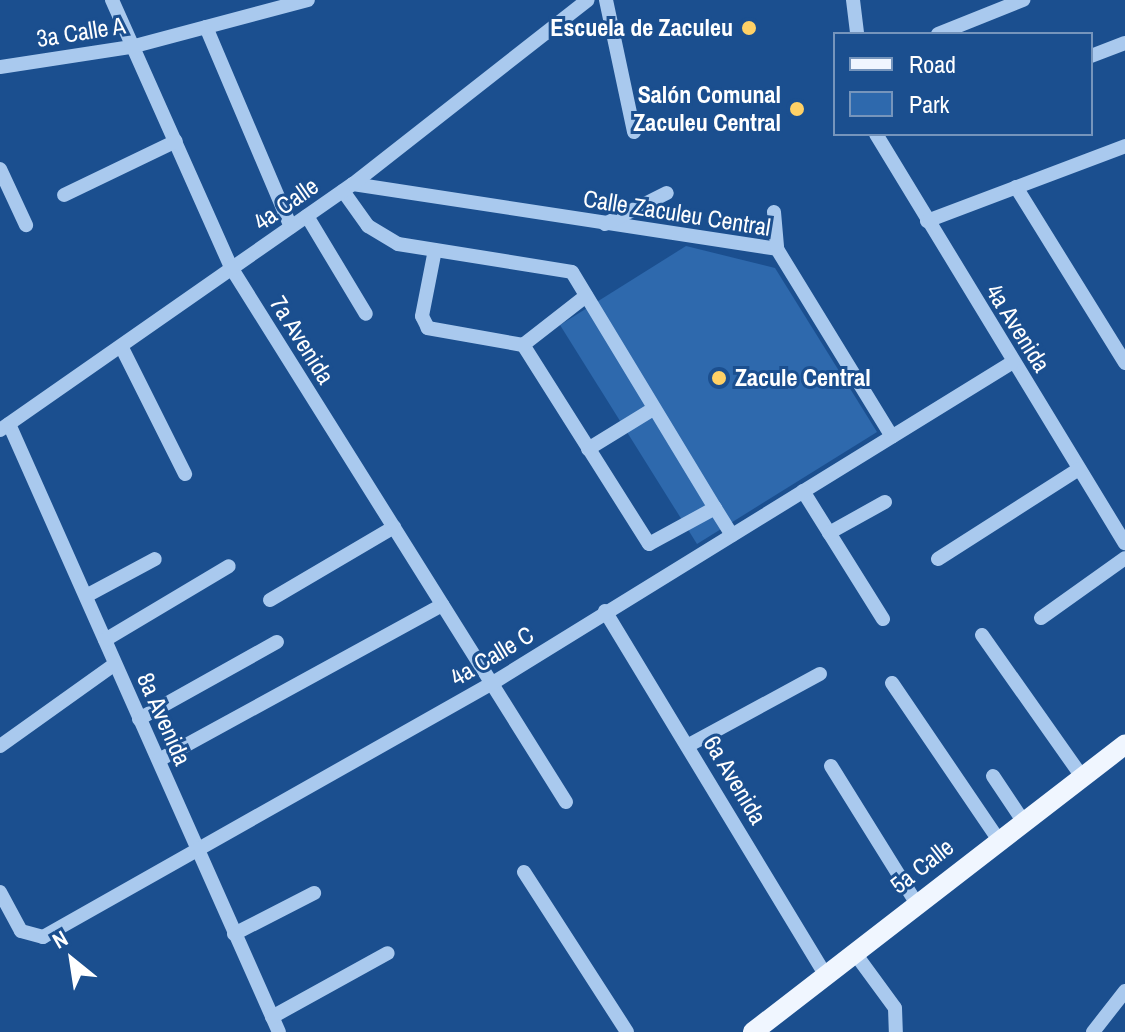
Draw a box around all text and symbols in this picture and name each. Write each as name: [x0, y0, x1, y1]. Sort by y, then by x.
street label: 3a Calle A: [34, 11, 128, 53]
place label: Escuela de Zaculeu: [550, 14, 733, 42]
marker: Escuela de Zaculeu: [740, 19, 758, 37]
legend: [833, 32, 1093, 136]
text: Road: [909, 48, 956, 80]
place label: Salón Comunal Zaculeu Central: [633, 81, 781, 137]
text: Park: [909, 88, 949, 120]
marker: Salón Comunal Zaculeu Central: [788, 100, 806, 118]
street label: 4a Calle: [248, 172, 324, 236]
street label: Calle Zaculeu Central: [581, 184, 773, 242]
street label: 4a Avenida: [979, 278, 1057, 378]
street label: 7a Avenida: [263, 290, 341, 390]
place label: Zacule Central: [735, 364, 871, 392]
marker: Zacule Central: [710, 369, 728, 387]
street label: 4a Calle C: [445, 620, 539, 692]
street label: 8a Avenida: [131, 668, 197, 770]
street label: 6a Avenida: [697, 730, 773, 830]
street label: 5a Calle: [885, 832, 959, 900]
north arrow: [32, 920, 112, 1000]
text: N: [47, 923, 73, 955]

